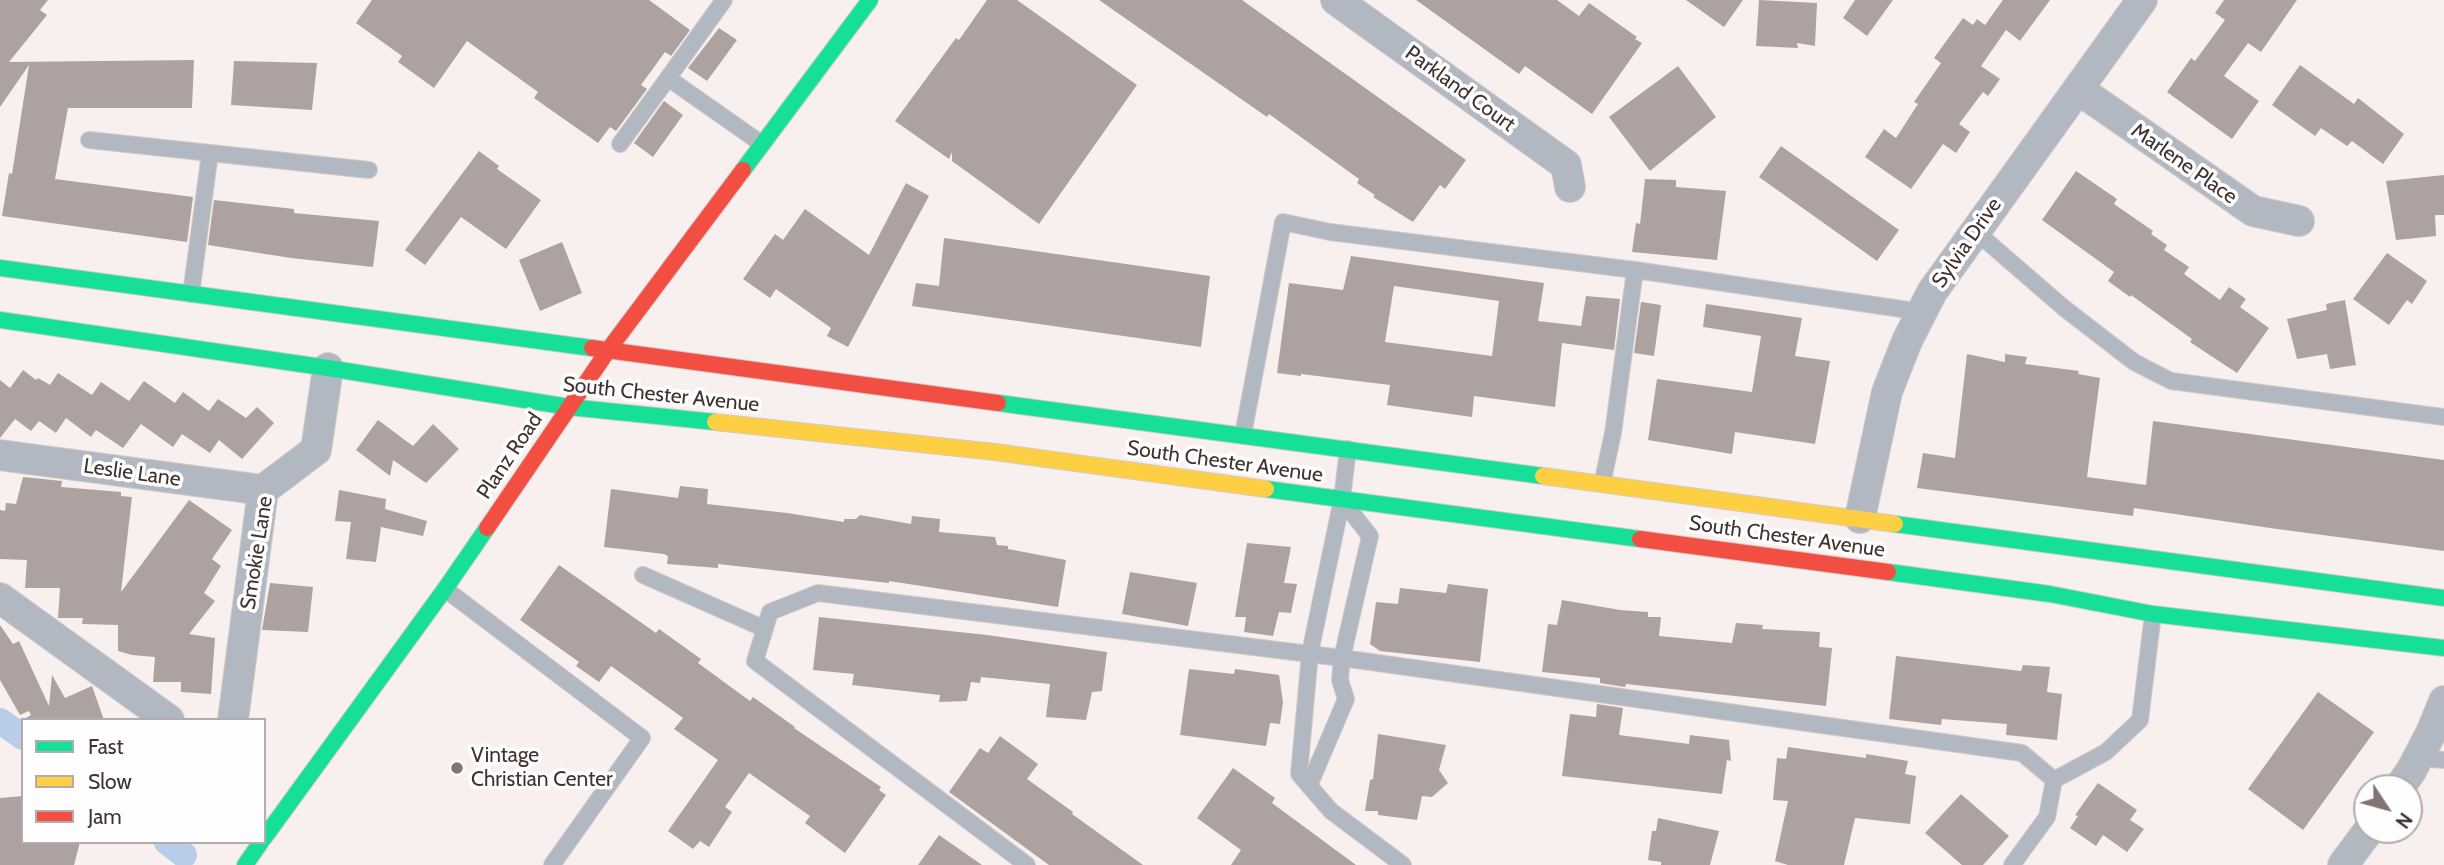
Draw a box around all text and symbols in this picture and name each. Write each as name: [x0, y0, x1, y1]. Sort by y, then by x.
street label: Parkland Court: [1400, 41, 1520, 137]
street label: Marlene Place: [2126, 118, 2242, 210]
street label: Sylvia Drive: [1927, 193, 2007, 293]
street label: South Chester Avenue: [561, 372, 761, 418]
street label: Planz Road: [472, 408, 548, 504]
street label: South Chester Avenue: [1125, 436, 1325, 488]
street label: Leslie Lane: [82, 454, 182, 492]
street label: Smokie Lane: [236, 494, 278, 612]
street label: South Chester Avenue: [1687, 511, 1887, 563]
legend: [21, 718, 266, 844]
text: Fast: [88, 734, 124, 759]
place label: Vintage Christian Center: [471, 743, 613, 793]
marker: Vintage Christian Center: [449, 760, 465, 776]
text: Slow: [88, 769, 132, 794]
north arrow: [2353, 774, 2423, 844]
text: Jam: [88, 804, 122, 829]
text: N: [2391, 808, 2417, 833]

